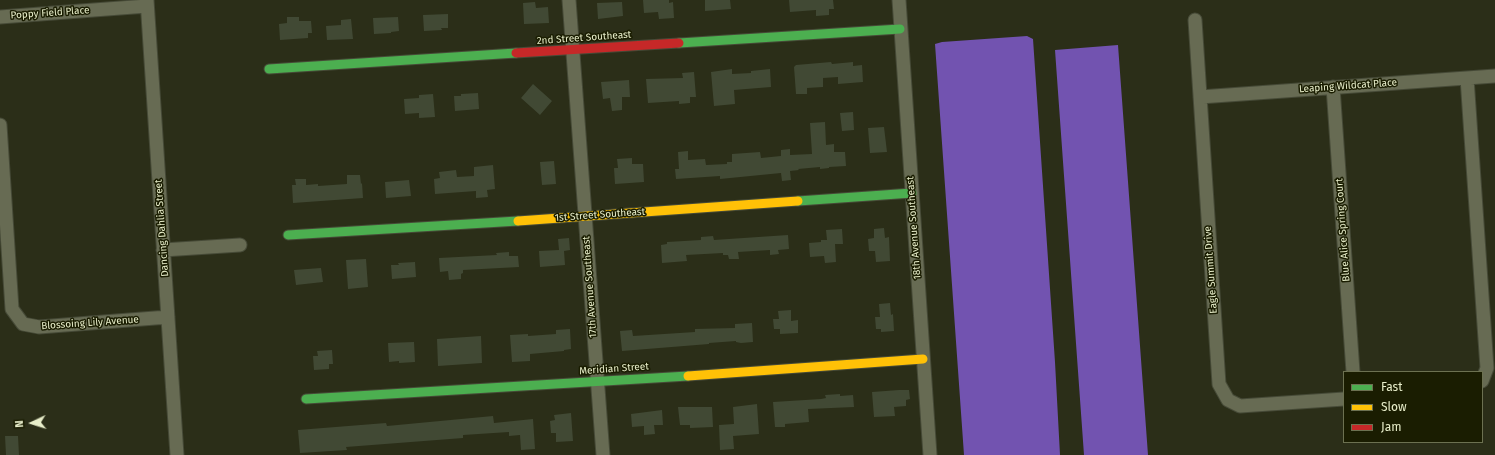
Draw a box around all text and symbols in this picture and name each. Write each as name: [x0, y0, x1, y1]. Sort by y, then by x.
street label: Poppy Field Place: [10, 4, 90, 22]
street label: 2nd Street Southeast: [536, 29, 632, 47]
street label: Leaping Wildcat Place: [1299, 77, 1397, 95]
street label: 18th Avenue Southeast: [904, 176, 924, 280]
street label: Blue Alice Spring Court: [1333, 178, 1353, 282]
street label: Dancing Dahlia Street: [153, 179, 171, 277]
street label: 1st Street Southeast: [554, 206, 646, 224]
street label: Eagle Summit Drive: [1202, 226, 1220, 314]
street label: 17th Avenue Southeast: [580, 236, 600, 338]
street label: Blossoing Lily Avenue: [41, 314, 139, 332]
street label: Meridian Street: [579, 361, 649, 377]
legend: [1343, 371, 1483, 443]
text: Fast: [1381, 380, 1403, 394]
text: Slow: [1381, 400, 1407, 414]
north arrow: [12, 403, 52, 443]
text: N: [13, 420, 26, 428]
text: Jam: [1381, 420, 1401, 434]

